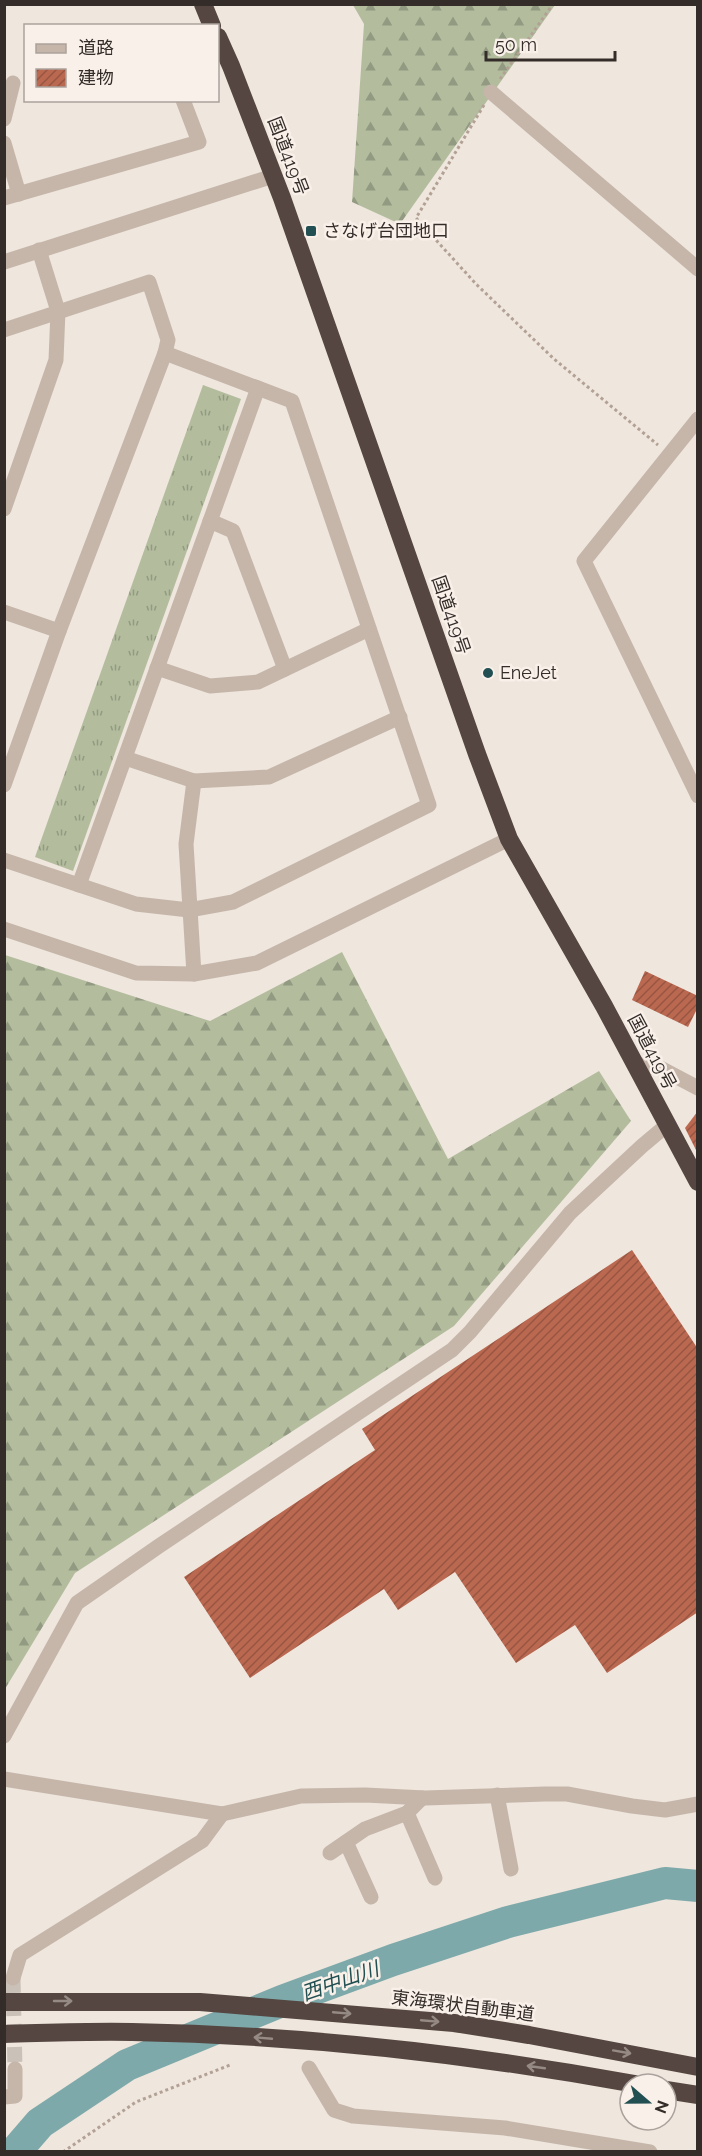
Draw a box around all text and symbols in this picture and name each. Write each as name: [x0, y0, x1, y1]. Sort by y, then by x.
legend: [24, 24, 219, 102]
scale bar: [486, 24, 615, 62]
text: 50 m: [495, 34, 537, 55]
text: 道路: [78, 37, 114, 58]
text: 建物: [78, 67, 114, 88]
street label: 国道419号: [264, 114, 313, 198]
place label: さなげ台団地口: [323, 220, 449, 241]
marker: さなげ台団地口: [304, 224, 318, 238]
street label: 国道419号: [428, 573, 475, 657]
place label: EneJet: [500, 662, 557, 683]
marker: EneJet: [481, 666, 495, 680]
street label: 国道419号: [624, 1011, 681, 1093]
water label: 西中山川: [298, 1956, 384, 2005]
street label: 東海環状自動車道: [390, 1986, 536, 2025]
one-way arrow: [52, 1995, 72, 2007]
one-way arrow: [332, 2008, 351, 2019]
one-way arrow: [419, 2016, 439, 2027]
one-way arrow: [254, 2032, 274, 2043]
one-way arrow: [612, 2047, 632, 2058]
one-way arrow: [527, 2062, 547, 2073]
north arrow: [618, 2072, 678, 2132]
text: N: [651, 2098, 673, 2116]

